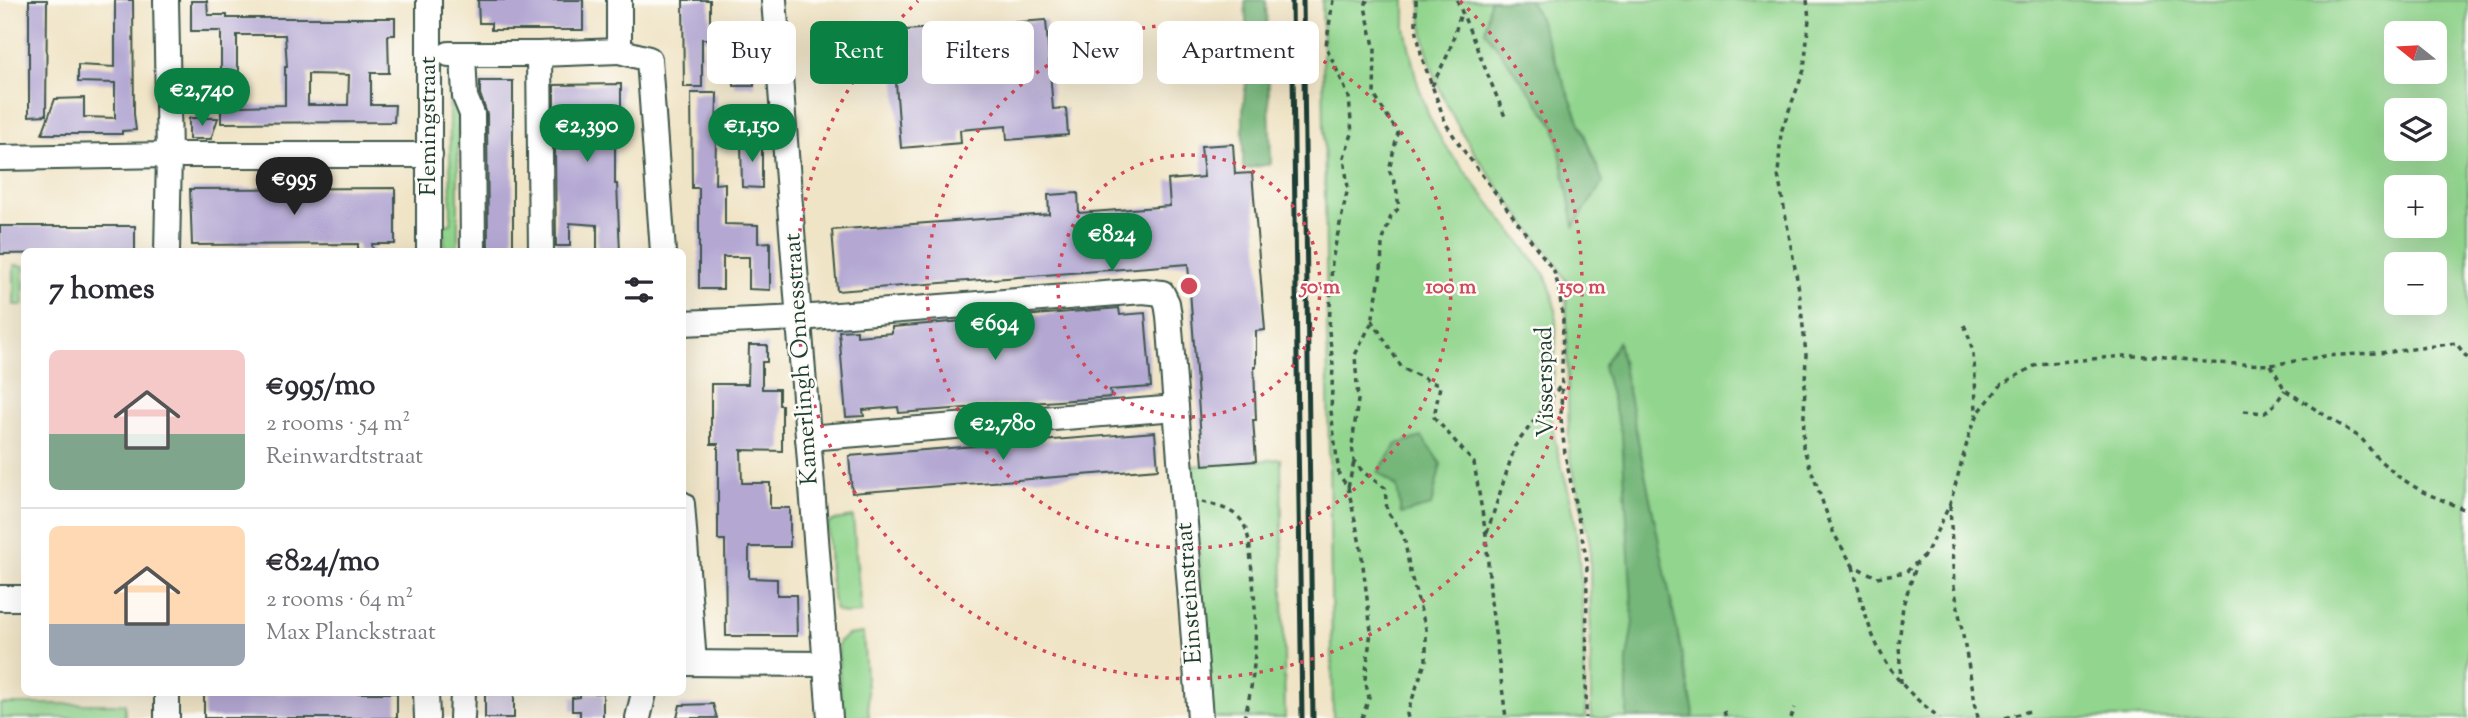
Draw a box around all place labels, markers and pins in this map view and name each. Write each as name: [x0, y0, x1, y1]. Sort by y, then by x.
pin: €2,740: [145, 68, 259, 128]
pin: €2,390: [530, 104, 644, 164]
pin: €1,150: [695, 104, 809, 164]
pin: €995: [253, 158, 335, 217]
pin: €824: [1071, 214, 1153, 273]
centre of rings: [1177, 274, 1201, 298]
pin: €694: [954, 302, 1036, 362]
pin: €2,780: [946, 402, 1060, 462]

